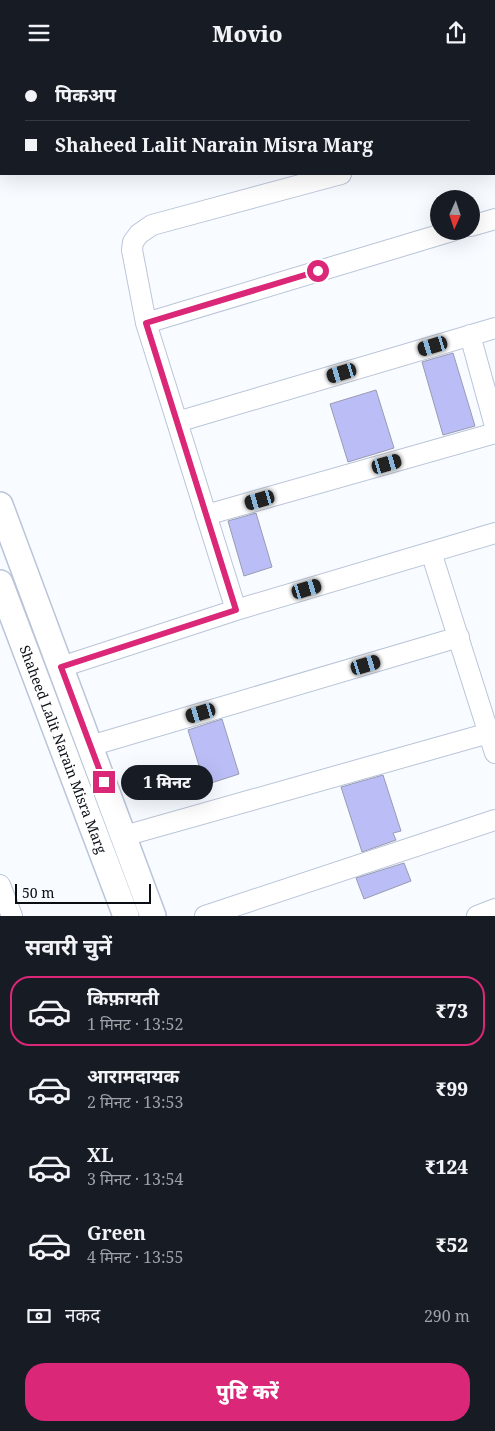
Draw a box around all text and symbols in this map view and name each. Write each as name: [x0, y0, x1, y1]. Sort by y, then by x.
text: Movio: [212, 18, 283, 48]
icon: menu: [25, 19, 53, 47]
icon: share: [442, 19, 470, 47]
text: पिकअप: [55, 82, 116, 108]
text: Shaheed Lalit Narain Misra Marg: [55, 132, 373, 158]
north arrow: [430, 190, 480, 240]
map controls: [430, 190, 480, 240]
route start: [307, 260, 329, 282]
car: [416, 334, 449, 358]
car: [325, 361, 358, 385]
car: [370, 453, 403, 475]
car: [243, 489, 276, 511]
car: [290, 577, 323, 601]
street label: Shaheed Lalit Narain Misra Marg: [15, 642, 112, 857]
car: [349, 653, 382, 677]
car: [184, 701, 217, 725]
callout: 1 मिनट: [122, 765, 214, 799]
route end: [93, 771, 115, 793]
text: 1 मिनट: [143, 771, 191, 793]
scale bar: [15, 881, 151, 904]
text: 50 m: [22, 883, 55, 902]
text: सवारी चुनें: [25, 931, 112, 961]
text: किफ़ायती: [87, 985, 159, 1011]
icon: car: [27, 989, 72, 1034]
text: ₹73: [436, 998, 468, 1024]
text: 1 मिनट · 13:52: [87, 1013, 183, 1035]
text: आरामदायक: [87, 1063, 179, 1089]
icon: car: [27, 1067, 72, 1112]
text: ₹99: [436, 1076, 468, 1102]
text: 2 मिनट · 13:53: [87, 1091, 183, 1113]
text: XL: [87, 1142, 113, 1168]
icon: car: [27, 1145, 72, 1190]
text: ₹124: [425, 1154, 468, 1180]
text: 3 मिनट · 13:54: [87, 1168, 183, 1190]
text: Green: [87, 1220, 146, 1246]
icon: car: [27, 1223, 72, 1268]
text: ₹52: [436, 1232, 468, 1258]
text: 4 मिनट · 13:55: [87, 1246, 183, 1268]
icon: cash: [25, 1302, 53, 1330]
text: नकद: [65, 1302, 100, 1328]
text: 290 m: [424, 1305, 470, 1327]
button: पुष्टि करें: [25, 1363, 470, 1421]

